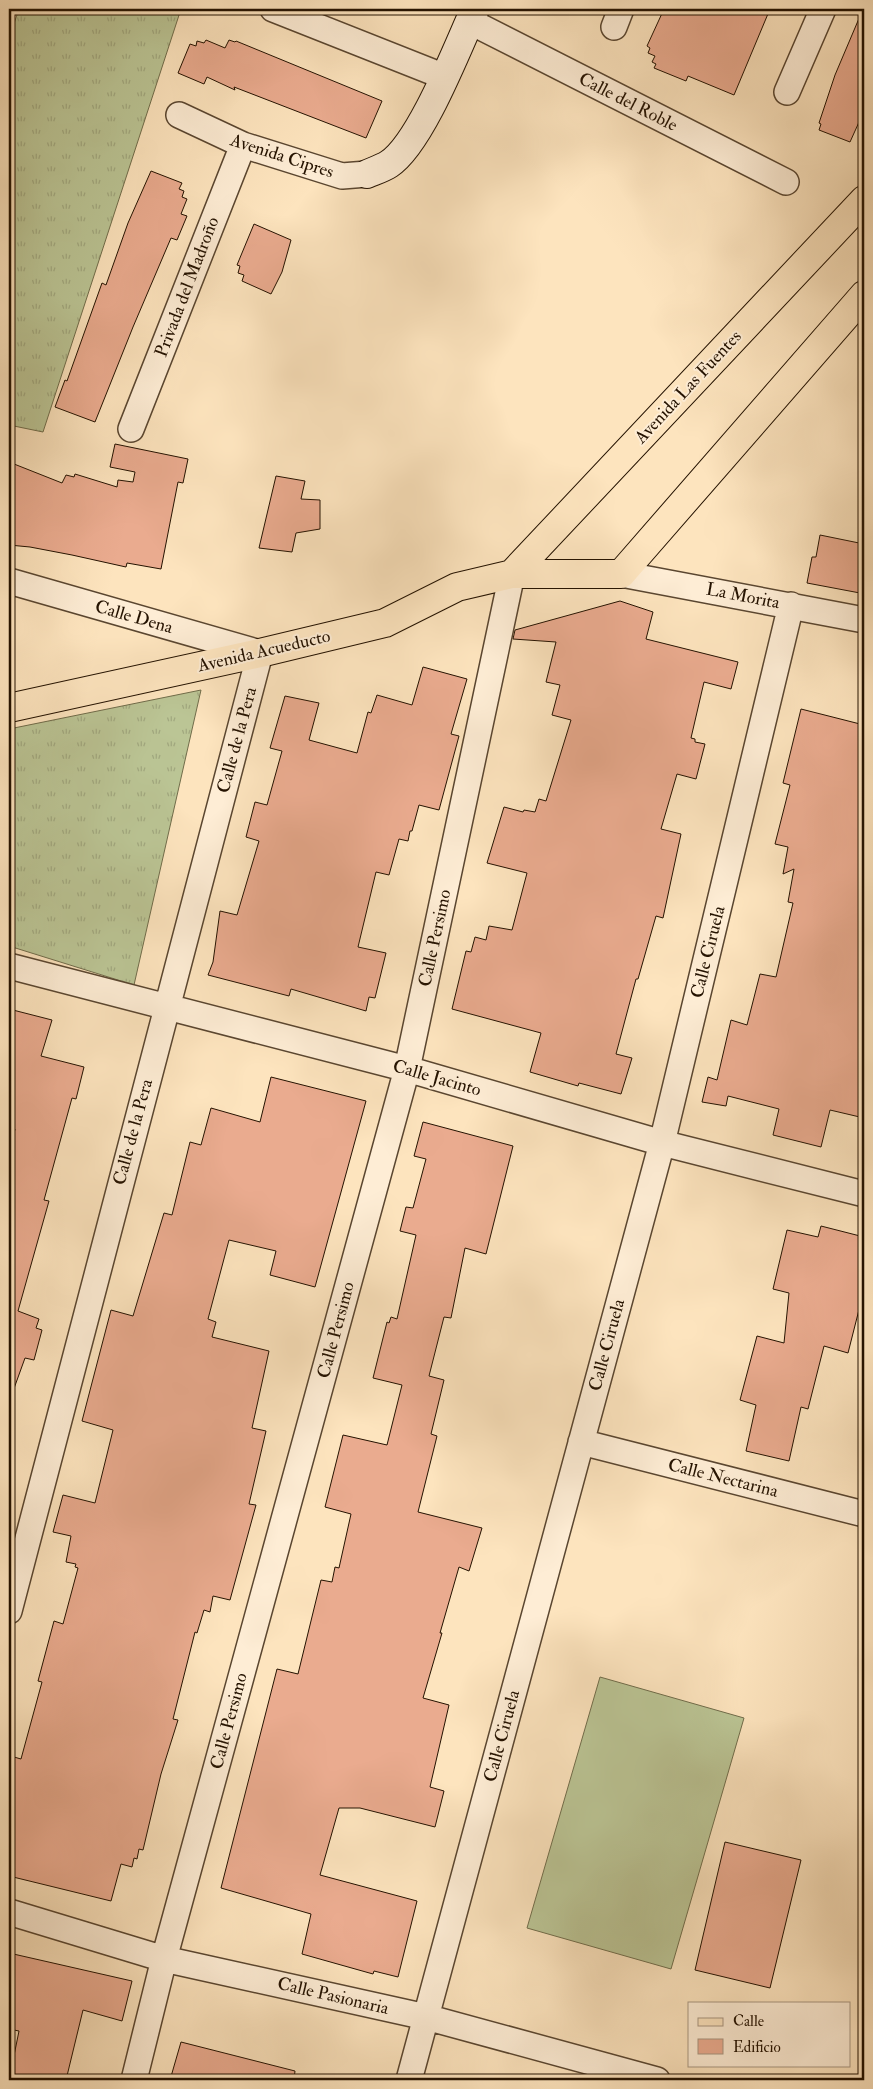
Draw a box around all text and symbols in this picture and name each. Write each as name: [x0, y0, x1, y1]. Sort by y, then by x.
street label: Calle del Roble: [575, 67, 682, 137]
street label: Avenida Cipres: [226, 128, 337, 184]
street label: Privada del Madroño: [150, 213, 224, 360]
street label: Avenida Las Fuentes: [629, 325, 747, 449]
street label: La Morita: [704, 578, 782, 615]
street label: Calle Dena: [92, 595, 176, 639]
street label: Avenida Acueducto: [194, 624, 333, 678]
street label: Calle de la Pera: [212, 684, 262, 795]
street label: Calle Persimo: [413, 887, 457, 989]
street label: Calle Ciruela: [685, 903, 731, 1001]
street label: Calle Jacinto: [390, 1054, 484, 1102]
street label: Calle de la Pera: [108, 1076, 158, 1187]
street label: Calle Persimo: [312, 1279, 360, 1381]
street label: Calle Ciruela: [584, 1296, 630, 1394]
street label: Calle Nectarina: [665, 1453, 781, 1503]
street label: Calle Persimo: [205, 1670, 253, 1772]
street label: Calle Ciruela: [479, 1687, 525, 1785]
street label: Calle Pasionaria: [275, 1972, 391, 2020]
legend: [688, 2002, 850, 2066]
text: Calle: [733, 2012, 764, 2031]
text: Edificio: [733, 2038, 781, 2057]

